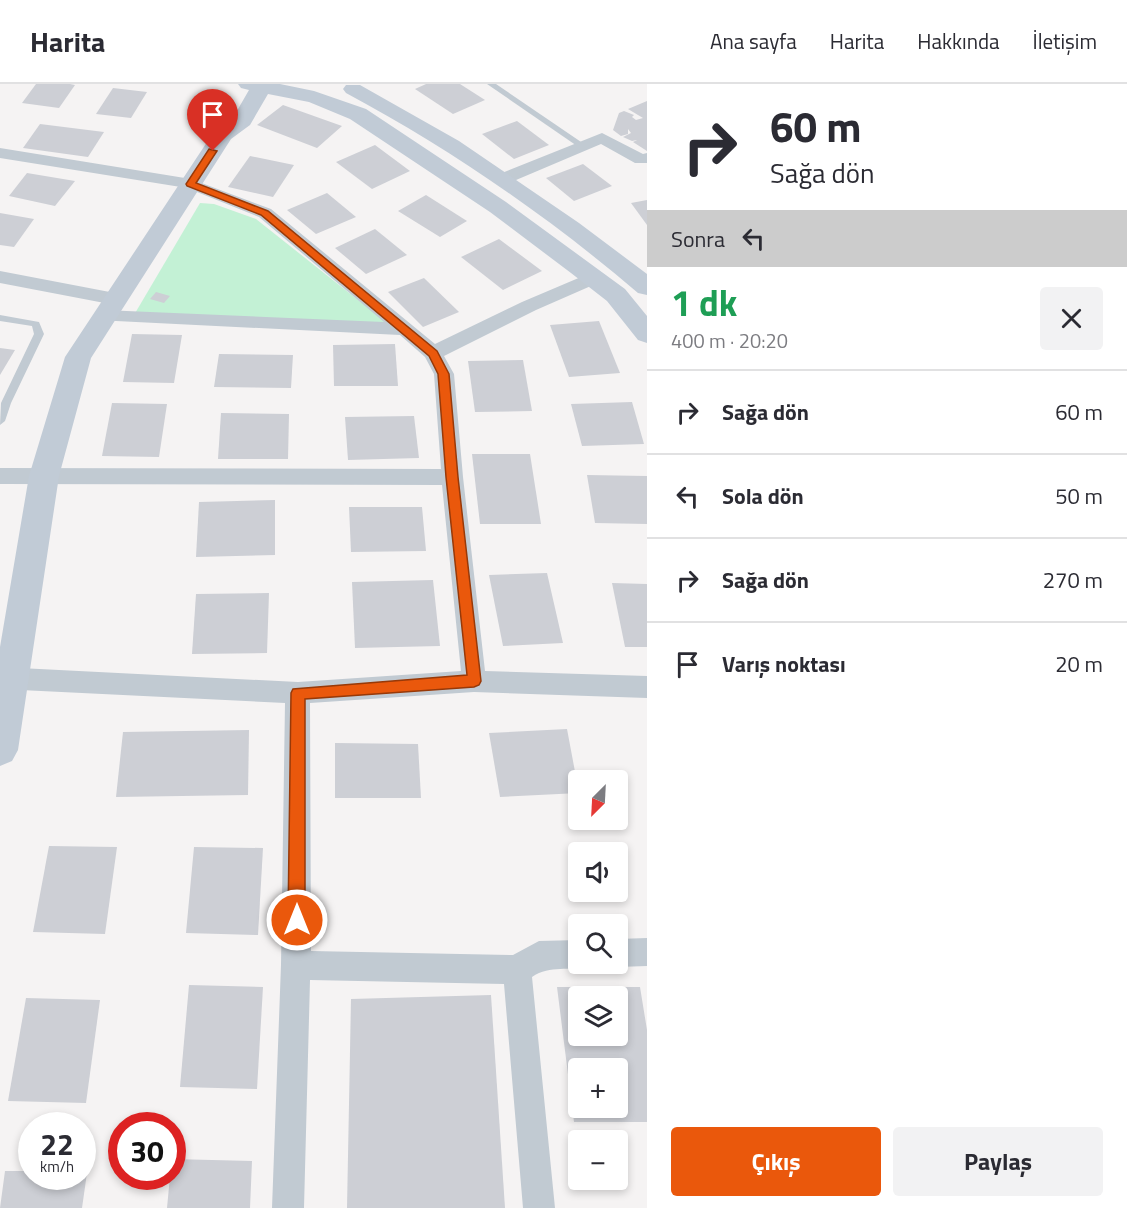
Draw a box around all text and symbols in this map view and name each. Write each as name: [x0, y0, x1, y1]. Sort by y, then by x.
text: Harita: [30, 20, 105, 63]
text: Ana sayfa: [710, 25, 797, 57]
text: Harita: [830, 25, 884, 57]
text: Hakkında: [917, 25, 1000, 57]
text: İletişim: [1033, 25, 1097, 57]
pin: [187, 89, 238, 151]
text: 60 m: [770, 94, 862, 158]
icon: arrive: [196, 98, 229, 131]
icon: right: [671, 108, 749, 186]
text: Sağa dön: [770, 152, 875, 193]
text: Sonra: [671, 222, 725, 256]
icon: left: [737, 222, 770, 255]
text: 1 dk: [671, 275, 737, 330]
button: close: [1040, 287, 1103, 350]
text: 400 m · 20:20: [671, 325, 788, 356]
text: Sağa dön: [722, 395, 809, 429]
text: 60 m: [1055, 395, 1103, 429]
icon: right: [671, 396, 704, 429]
text: Sola dön: [722, 479, 804, 513]
text: 50 m: [1055, 479, 1103, 513]
icon: left: [671, 480, 704, 513]
text: Sağa dön: [722, 563, 809, 597]
text: 270 m: [1043, 563, 1103, 597]
icon: right: [671, 564, 704, 597]
text: Varış noktası: [722, 647, 846, 681]
text: 20 m: [1055, 647, 1103, 681]
icon: arrive: [671, 648, 704, 681]
north arrow: [568, 770, 628, 830]
map controls: [568, 770, 628, 1190]
button: sound: [568, 842, 628, 902]
position arrow: [265, 888, 329, 952]
button: search: [568, 914, 628, 974]
button: layers: [568, 986, 628, 1046]
button: +: [568, 1058, 628, 1118]
speed limit sign: 30: [108, 1112, 186, 1190]
text: 22: [40, 1121, 74, 1167]
button: Çıkış: [671, 1127, 881, 1196]
button: Paylaş: [893, 1127, 1103, 1196]
button: −: [568, 1130, 628, 1190]
text: km/h: [40, 1155, 74, 1178]

